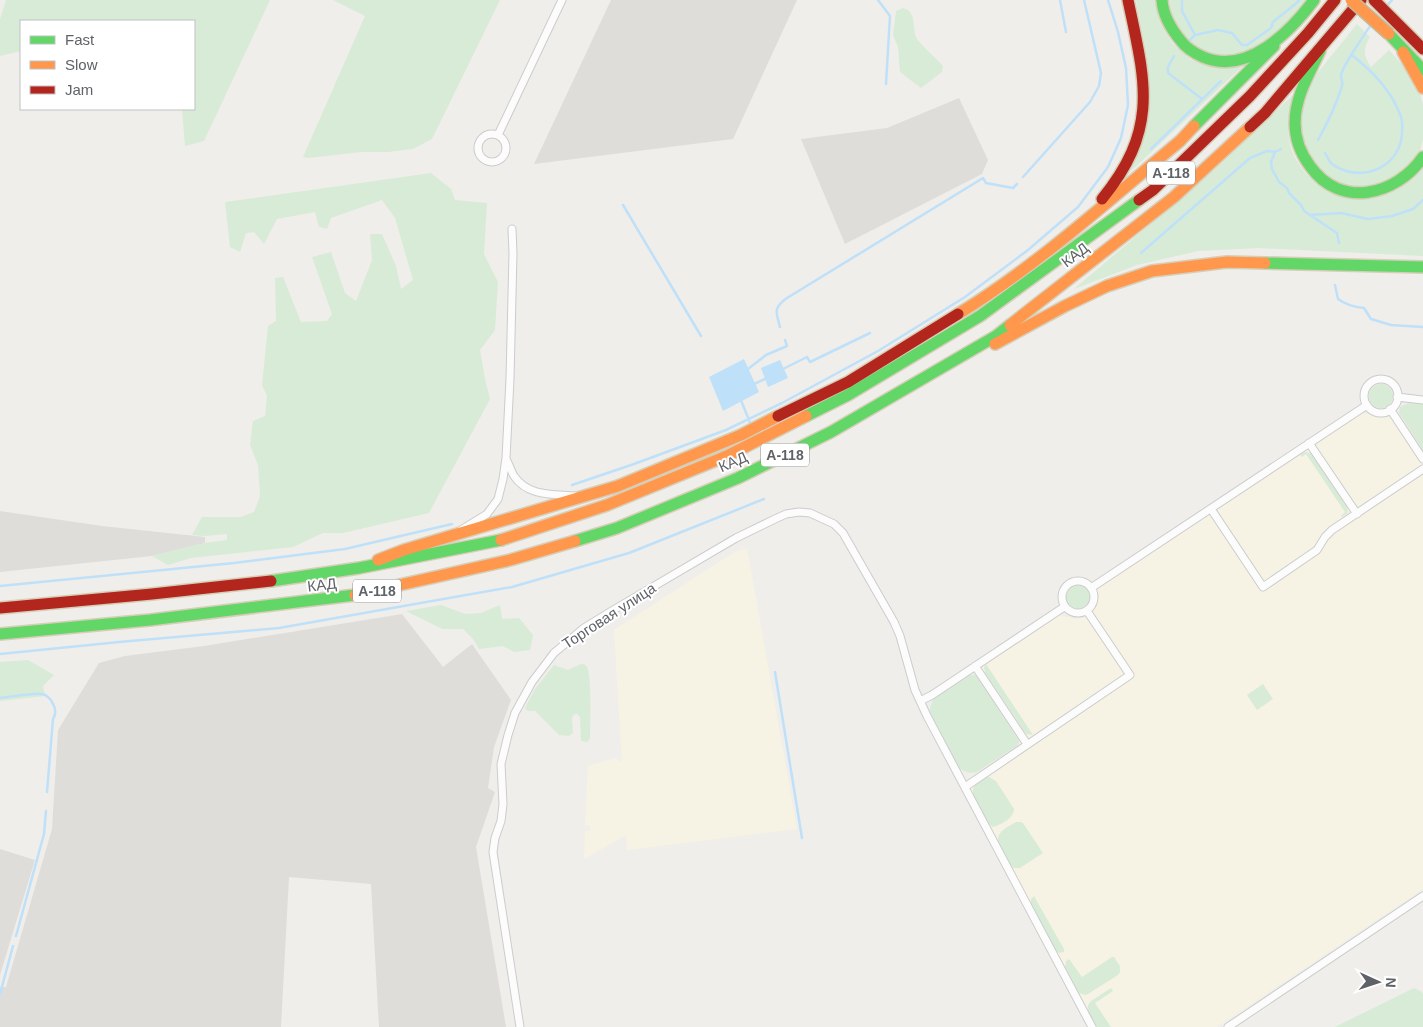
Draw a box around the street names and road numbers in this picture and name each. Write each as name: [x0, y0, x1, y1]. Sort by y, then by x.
road number: А-118: [1147, 162, 1195, 184]
street label: КАД: [1058, 239, 1092, 270]
road number: А-118: [761, 444, 809, 466]
street label: КАД: [716, 448, 750, 475]
street label: КАД: [306, 574, 338, 595]
street label: Торговая улица: [559, 579, 659, 652]
road number: А-118: [353, 580, 401, 602]

